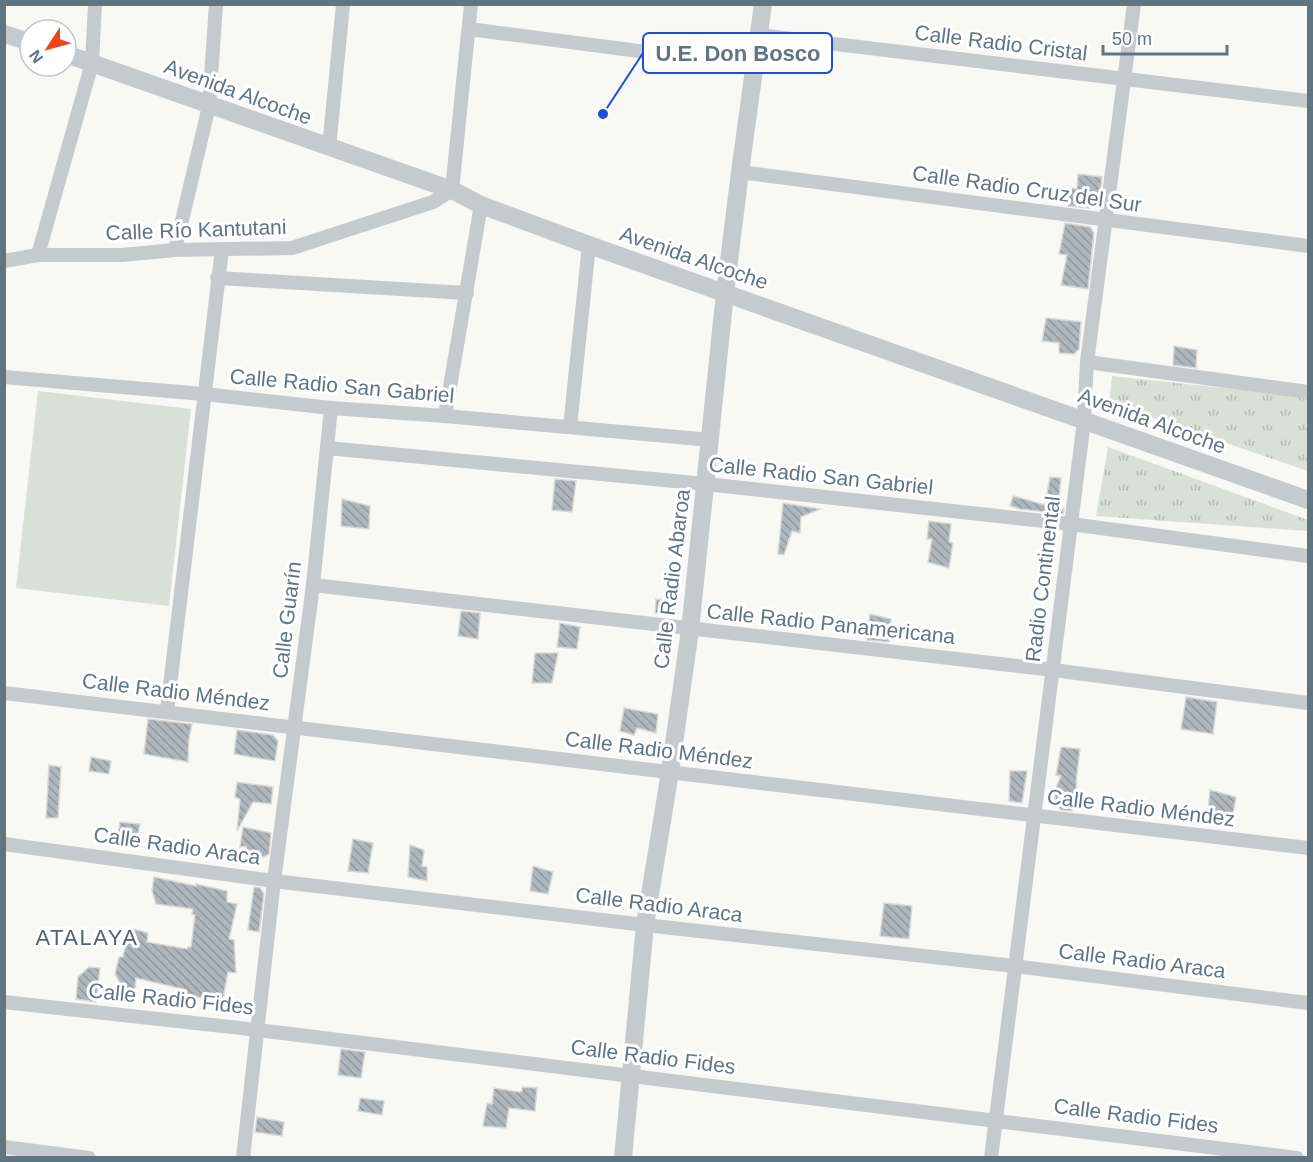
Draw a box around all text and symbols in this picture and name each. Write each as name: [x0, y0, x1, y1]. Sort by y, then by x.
north arrow: [18, 18, 78, 78]
scale bar: [1103, 18, 1228, 56]
street label: Calle Radio Cristal: [913, 20, 1089, 65]
text: 50 m: [1112, 29, 1152, 49]
callout: U.E. Don Bosco: [643, 33, 832, 73]
text: U.E. Don Bosco: [655, 41, 821, 66]
text: N: [26, 47, 47, 66]
street label: Avenida Alcoche: [161, 54, 315, 129]
street label: Calle Radio Cruz del Sur: [911, 161, 1143, 216]
street label: Calle Río Kantutani: [105, 215, 287, 244]
street label: Avenida Alcoche: [617, 221, 771, 294]
street label: Calle Radio San Gabriel: [229, 364, 455, 407]
street label: Avenida Alcoche: [1075, 383, 1229, 458]
street label: Calle Radio San Gabriel: [708, 452, 934, 499]
street label: Calle Radio Abaroa: [649, 487, 694, 670]
street label: Radio Continental: [1021, 495, 1064, 663]
street label: Calle Guarín: [268, 560, 305, 680]
street label: Calle Radio Panamericana: [706, 599, 957, 648]
street label: Calle Radio Méndez: [81, 669, 271, 714]
street label: Calle Radio Méndez: [564, 727, 754, 772]
street label: Calle Radio Méndez: [1046, 785, 1236, 830]
street label: Calle Radio Araca: [92, 822, 262, 869]
street label: Calle Radio Araca: [574, 883, 744, 926]
district label: ATALAYA: [35, 925, 139, 950]
street label: Calle Radio Araca: [1057, 939, 1227, 982]
street label: Calle Radio Fides: [87, 978, 255, 1019]
street label: Calle Radio Fides: [569, 1035, 737, 1078]
street label: Calle Radio Fides: [1052, 1094, 1220, 1137]

